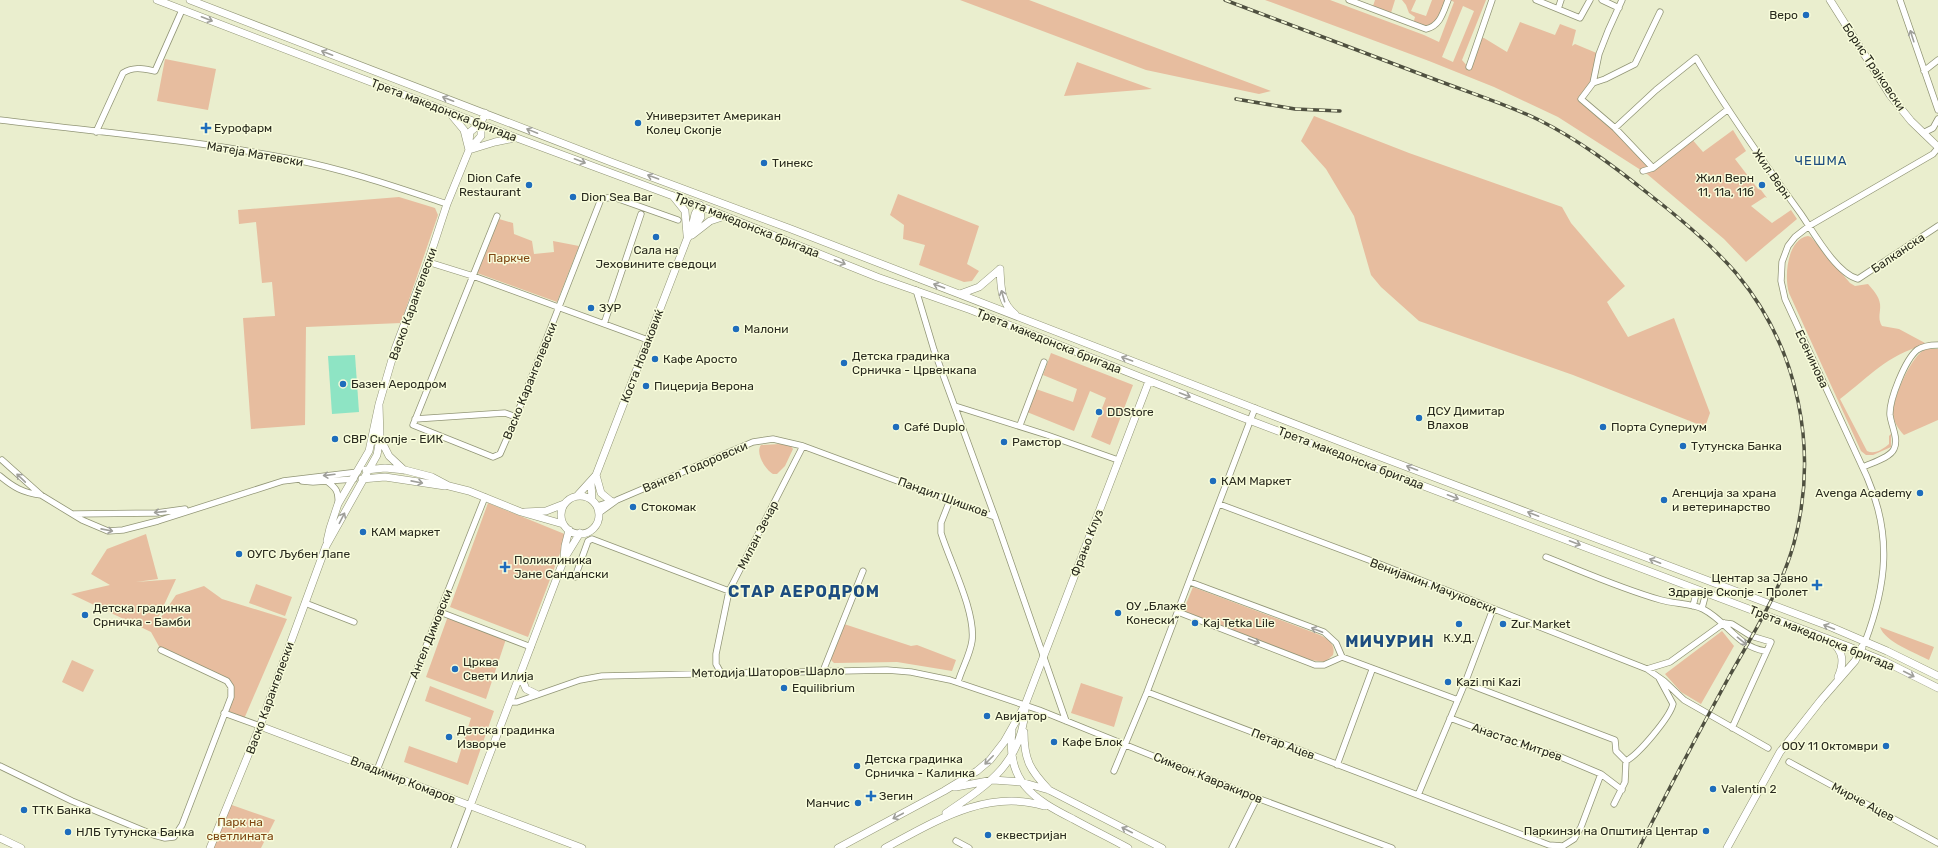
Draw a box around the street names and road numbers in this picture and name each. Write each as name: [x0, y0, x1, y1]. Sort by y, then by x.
street label: Борис Трајковски: [1840, 21, 1908, 113]
street label: Трета македонска бригада: [369, 76, 519, 144]
street label: Матеја Матевски: [206, 139, 304, 169]
street label: Жил Верн: [1750, 146, 1794, 202]
street label: Трета македонска бригада: [672, 189, 822, 261]
street label: Балканска: [1869, 230, 1927, 276]
street label: Васко Карангелески: [386, 246, 440, 362]
street label: Трета македонска бригада: [974, 305, 1124, 377]
street label: Коста Новаковиќ: [618, 307, 666, 405]
street label: Васко Карангелевски: [500, 320, 560, 442]
street label: Есенинова: [1792, 328, 1832, 390]
street label: Трета македонска бригада: [1276, 424, 1426, 492]
street label: Вангел Тодоровски: [640, 439, 750, 495]
street label: Пандил Шишков: [896, 474, 990, 520]
street label: Милан Зечар: [735, 498, 781, 572]
street label: Фрањо Клуз: [1068, 507, 1106, 579]
street label: Венијамин Мачуковски: [1368, 555, 1498, 617]
street label: Ангел Димовски: [407, 587, 455, 681]
street label: Трета македонска бригада: [1747, 602, 1897, 674]
street label: Васко Карангелески: [243, 640, 297, 756]
street label: Методија Шаторов-Шарло: [691, 664, 845, 680]
street label: Анастас Митрев: [1470, 720, 1564, 764]
street label: Петар Ацев: [1249, 725, 1317, 763]
street label: Симеон Кавракиров: [1151, 750, 1265, 806]
street label: Владимир Комаров: [348, 753, 458, 807]
street label: Мирче Ацев: [1829, 780, 1897, 825]

